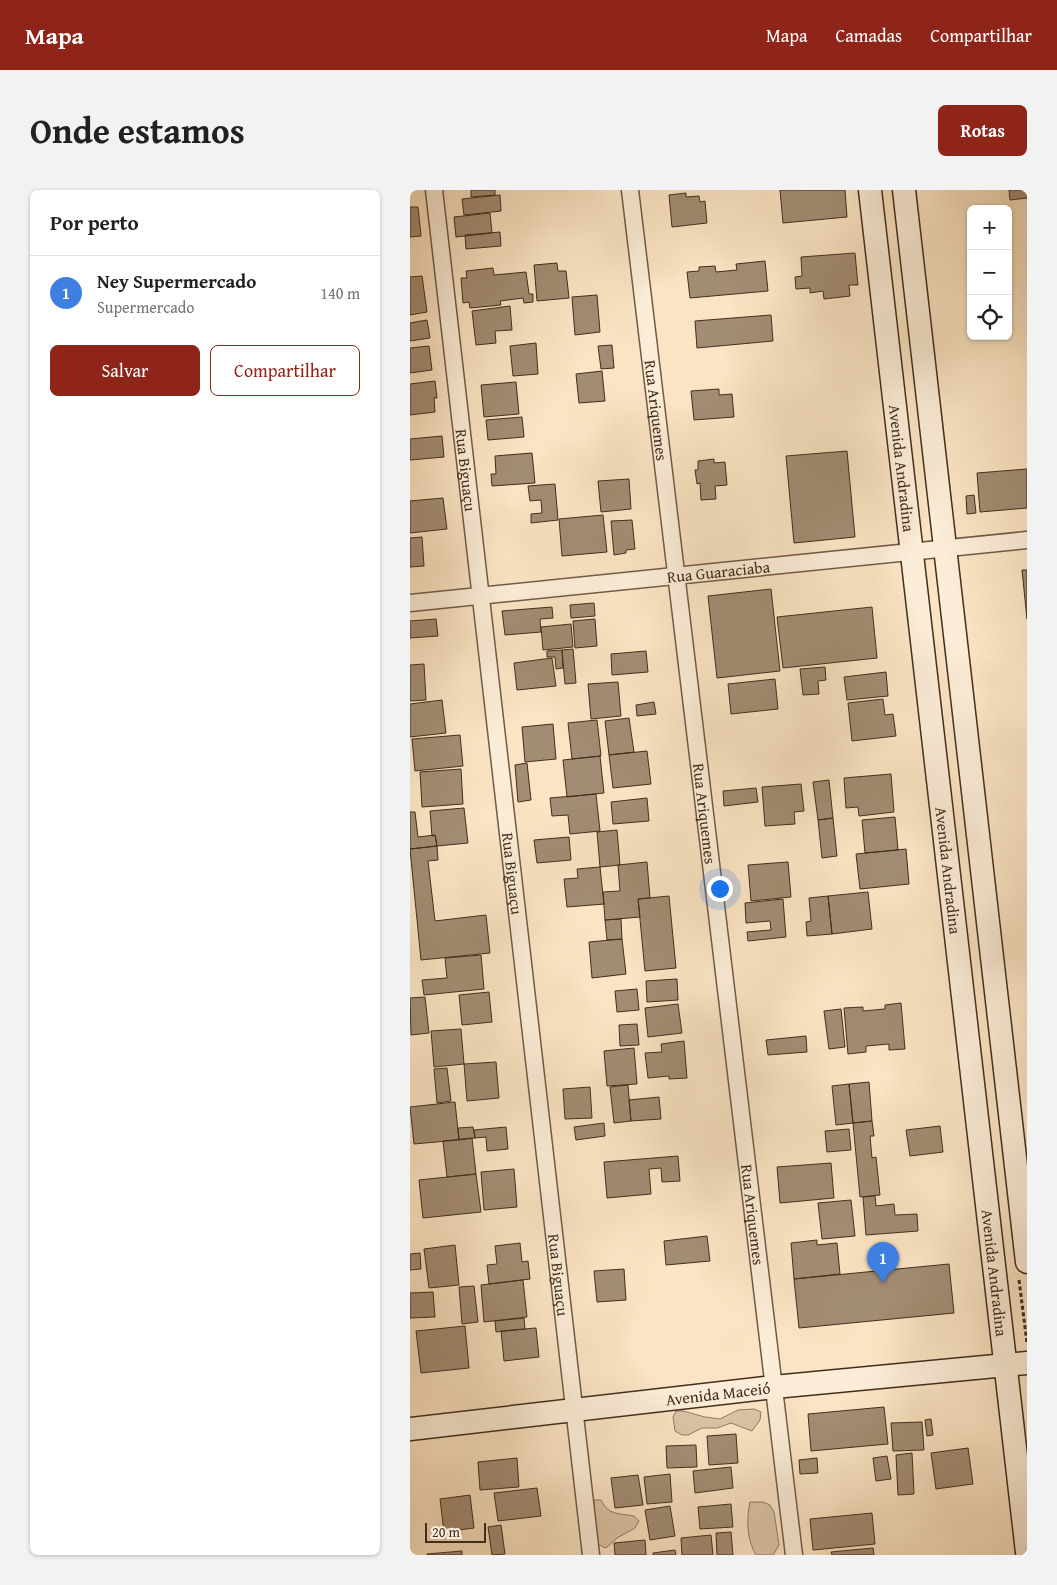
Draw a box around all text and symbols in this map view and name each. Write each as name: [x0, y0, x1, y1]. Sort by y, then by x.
text: Mapa: [25, 18, 84, 53]
text: Mapa: [766, 22, 807, 49]
text: Camadas: [835, 22, 902, 49]
text: Compartilhar: [930, 22, 1032, 49]
text: Onde estamos: [30, 105, 245, 156]
button: Rotas: [938, 105, 1027, 156]
map controls: [967, 205, 1012, 340]
button: +: [967, 205, 1012, 250]
text: Por perto: [50, 207, 139, 238]
button: −: [967, 250, 1012, 295]
text: Ney Supermercado: [97, 267, 256, 295]
text: 1: [62, 281, 70, 305]
text: 140 m: [320, 281, 360, 305]
text: Supermercado: [97, 295, 195, 319]
button: locate: [967, 295, 1012, 340]
button: Salvar: [50, 345, 200, 396]
button: Compartilhar: [210, 345, 360, 396]
street label: Rua Ariquemes: [639, 359, 674, 462]
street label: Avenida Andradina: [883, 403, 921, 534]
street label: Rua Biguaçu: [450, 428, 483, 513]
street label: Rua Guaraciaba: [666, 554, 772, 589]
street label: Rua Ariquemes: [687, 762, 723, 865]
street label: Avenida Andradina: [929, 806, 968, 936]
street label: Rua Biguaçu: [496, 831, 529, 916]
your location: [707, 876, 733, 902]
street label: Rua Ariquemes: [735, 1163, 771, 1266]
street label: Avenida Andradina: [976, 1208, 1014, 1338]
street label: Rua Biguaçu: [542, 1233, 575, 1318]
pin: 1: [867, 1242, 899, 1283]
street label: Avenida Maceió: [664, 1376, 772, 1411]
scale bar: [425, 1520, 486, 1543]
text: 20 m: [432, 1522, 460, 1542]

